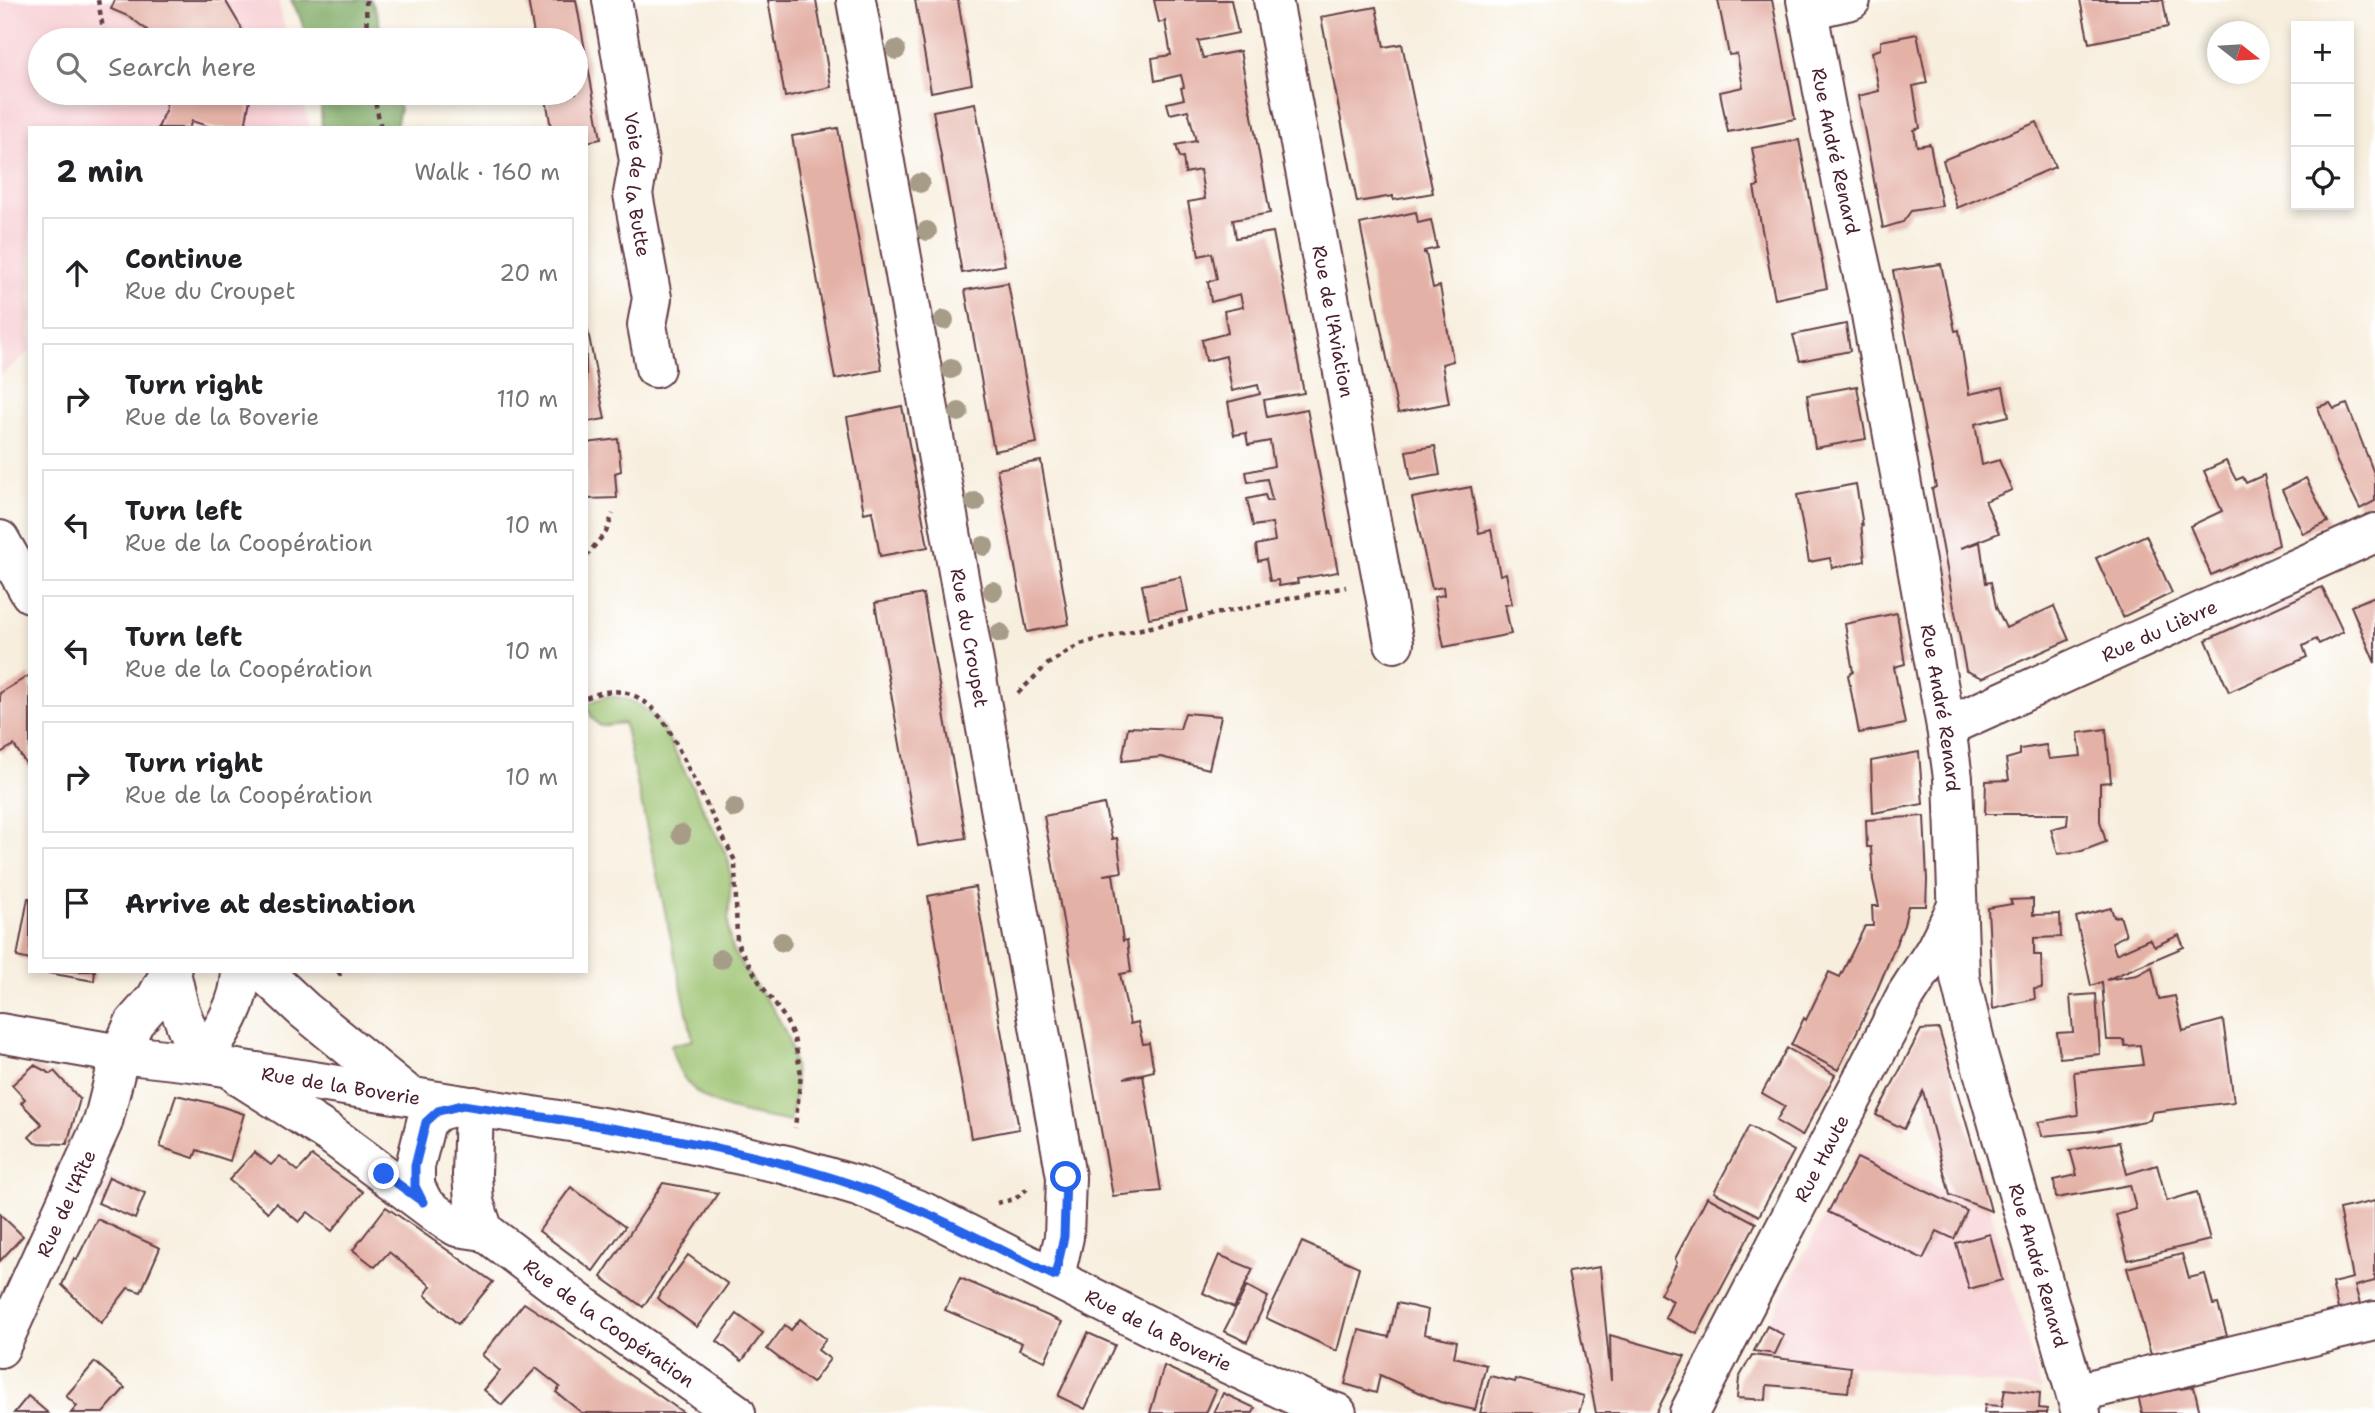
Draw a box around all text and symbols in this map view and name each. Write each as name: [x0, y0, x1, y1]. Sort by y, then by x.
north arrow: [2207, 21, 2270, 84]
map controls: [2291, 21, 2354, 210]
button: +: [2291, 21, 2354, 84]
search box: [28, 28, 588, 105]
icon: search: [52, 48, 90, 86]
text: Search here: [108, 49, 257, 84]
street label: Rue André Renard: [1806, 66, 1866, 237]
button: −: [2291, 84, 2354, 147]
street label: Voie de la Butte: [618, 110, 657, 259]
button: locate: [2291, 147, 2354, 210]
text: 2 min: [56, 151, 143, 192]
text: Walk · 160 m: [414, 157, 560, 187]
text: Continue: [125, 241, 243, 276]
street label: Rue de l'Aviation: [1307, 243, 1360, 399]
icon: ahead: [58, 254, 96, 292]
text: 20 m: [499, 258, 558, 288]
text: Rue du Croupet: [125, 276, 296, 306]
text: Turn right: [125, 367, 263, 402]
icon: right: [58, 380, 96, 418]
text: 110 m: [496, 384, 558, 414]
text: Rue de la Boverie: [125, 402, 319, 432]
text: Turn left: [125, 493, 242, 528]
icon: left: [58, 506, 96, 544]
text: 10 m: [505, 510, 558, 540]
text: Rue de la Coopération: [125, 528, 373, 558]
street label: Rue du Croupet: [945, 566, 995, 710]
street label: Rue du Lièvre: [2097, 594, 2221, 668]
text: Turn left: [125, 619, 242, 654]
street label: Rue André Renard: [1915, 622, 1966, 792]
icon: left: [58, 632, 96, 670]
text: 10 m: [505, 636, 558, 666]
text: Rue de la Coopération: [125, 654, 373, 684]
text: Turn right: [125, 745, 263, 780]
icon: right: [58, 758, 96, 796]
text: 10 m: [505, 762, 558, 792]
text: Rue de la Coopération: [125, 780, 373, 810]
icon: arrive: [58, 884, 96, 922]
text: Arrive at destination: [125, 886, 415, 921]
street label: Rue de la Boverie: [260, 1060, 422, 1110]
street label: Rue Haute: [1788, 1110, 1854, 1206]
street label: Rue de l'Aîte: [31, 1145, 101, 1261]
route end: [368, 1158, 399, 1189]
route start: [1050, 1161, 1081, 1192]
street label: Rue André Renard: [2003, 1180, 2074, 1350]
street label: Rue de la Coopération: [519, 1253, 700, 1393]
street label: Rue de la Boverie: [1081, 1283, 1236, 1377]

